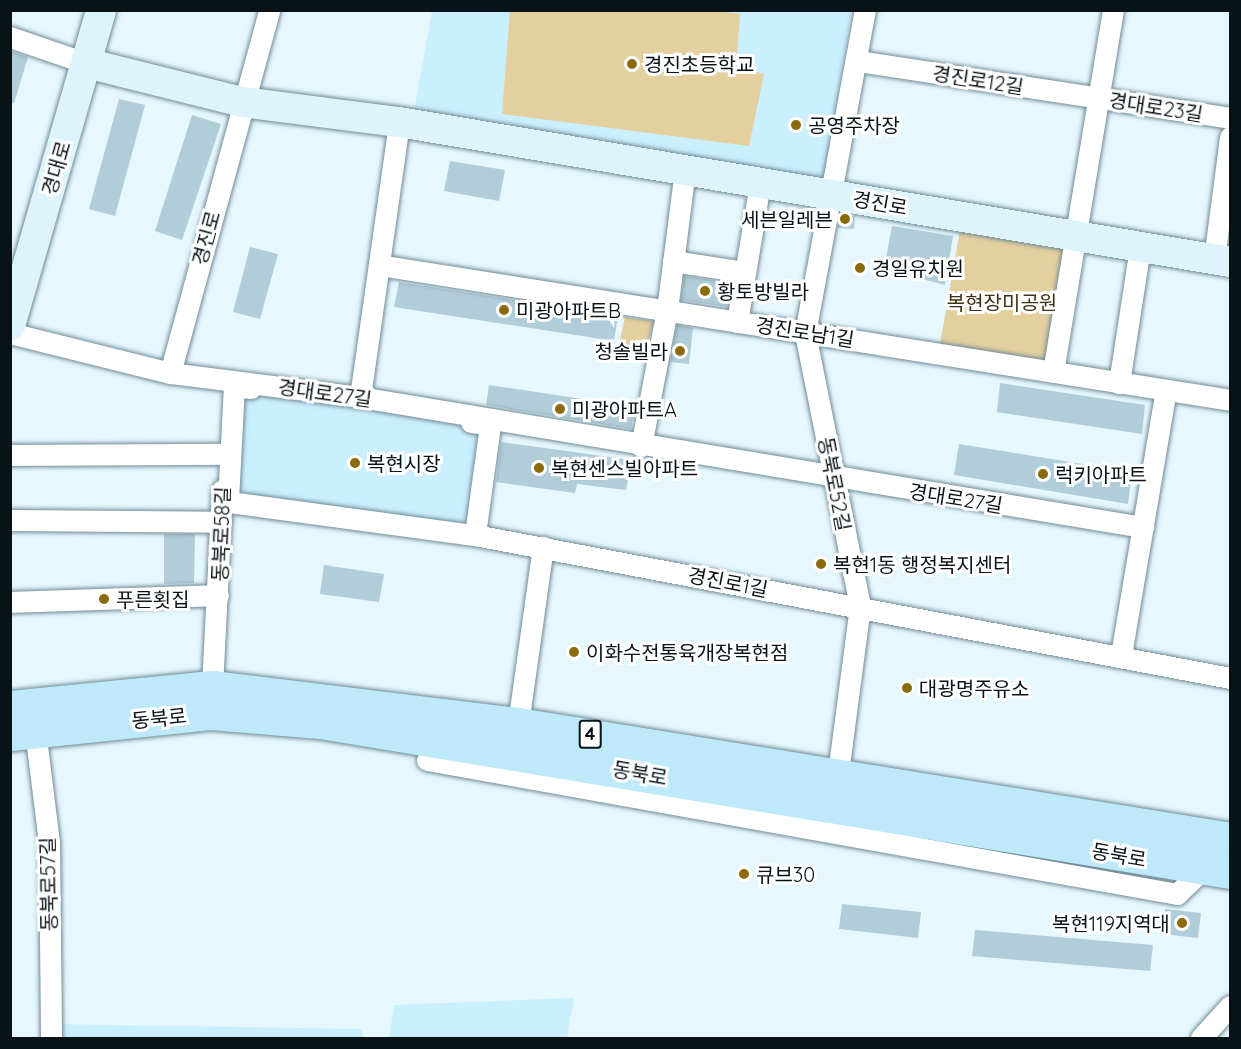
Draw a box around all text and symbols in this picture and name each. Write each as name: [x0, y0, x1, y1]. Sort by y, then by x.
place label: 경진초등학교: [644, 52, 754, 76]
marker: 경진초등학교: [625, 57, 639, 71]
street label: 경진로12길: [931, 61, 1025, 99]
street label: 경대로23길: [1107, 88, 1205, 126]
place label: 공영주차장: [808, 113, 900, 137]
marker: 공영주차장: [789, 118, 803, 132]
street label: 경대로: [37, 138, 75, 198]
street label: 경진로: [851, 186, 909, 220]
place label: 세븐일레븐: [741, 207, 833, 231]
street label: 경진로: [187, 208, 225, 268]
marker: 세븐일레븐: [838, 212, 852, 226]
place label: 경일유치원: [872, 256, 964, 280]
marker: 경일유치원: [853, 261, 867, 275]
place label: 황토방빌라: [717, 279, 809, 303]
marker: 황토방빌라: [698, 284, 712, 298]
park label: 복현장미공원: [947, 290, 1057, 314]
place label: 미광아파트B: [516, 298, 621, 322]
marker: 미광아파트B: [497, 303, 511, 317]
street label: 경진로남1길: [754, 312, 856, 352]
place label: 청솔빌라: [594, 339, 668, 363]
marker: 청솔빌라: [673, 344, 687, 358]
street label: 경대로27길: [277, 375, 373, 411]
place label: 미광아파트A: [572, 397, 677, 421]
marker: 미광아파트A: [553, 402, 567, 416]
street label: 동북로52길: [814, 435, 856, 533]
place label: 복현시장: [367, 451, 441, 475]
marker: 복현시장: [348, 456, 362, 470]
place label: 복현센스빌아파트: [551, 456, 698, 480]
marker: 복현센스빌아파트: [532, 461, 546, 475]
place label: 럭키아파트: [1055, 462, 1147, 486]
marker: 럭키아파트: [1036, 467, 1050, 481]
street label: 경대로27길: [907, 479, 1005, 517]
street label: 동북로58길: [207, 486, 235, 582]
place label: 복현1동 행정복지센터: [833, 552, 1011, 576]
marker: 복현1동 행정복지센터: [814, 557, 828, 571]
street label: 경진로1길: [686, 562, 770, 602]
place label: 푸른횟집: [116, 587, 190, 611]
marker: 푸른횟집: [97, 592, 111, 606]
place label: 이화수전통육개장복현점: [586, 640, 788, 664]
marker: 이화수전통육개장복현점: [567, 645, 581, 659]
place label: 대광명주유소: [919, 676, 1029, 700]
marker: 대광명주유소: [900, 681, 914, 695]
street label: 동북로: [130, 703, 188, 733]
road number: 4: [578, 719, 602, 749]
street label: 동북로: [611, 756, 669, 790]
street label: 동북로57길: [35, 836, 61, 932]
street label: 동북로: [1090, 838, 1148, 872]
place label: 큐브30: [756, 862, 815, 886]
marker: 큐브30: [737, 867, 751, 881]
place label: 복현119지역대: [1052, 911, 1170, 935]
marker: 복현119지역대: [1175, 916, 1189, 930]

